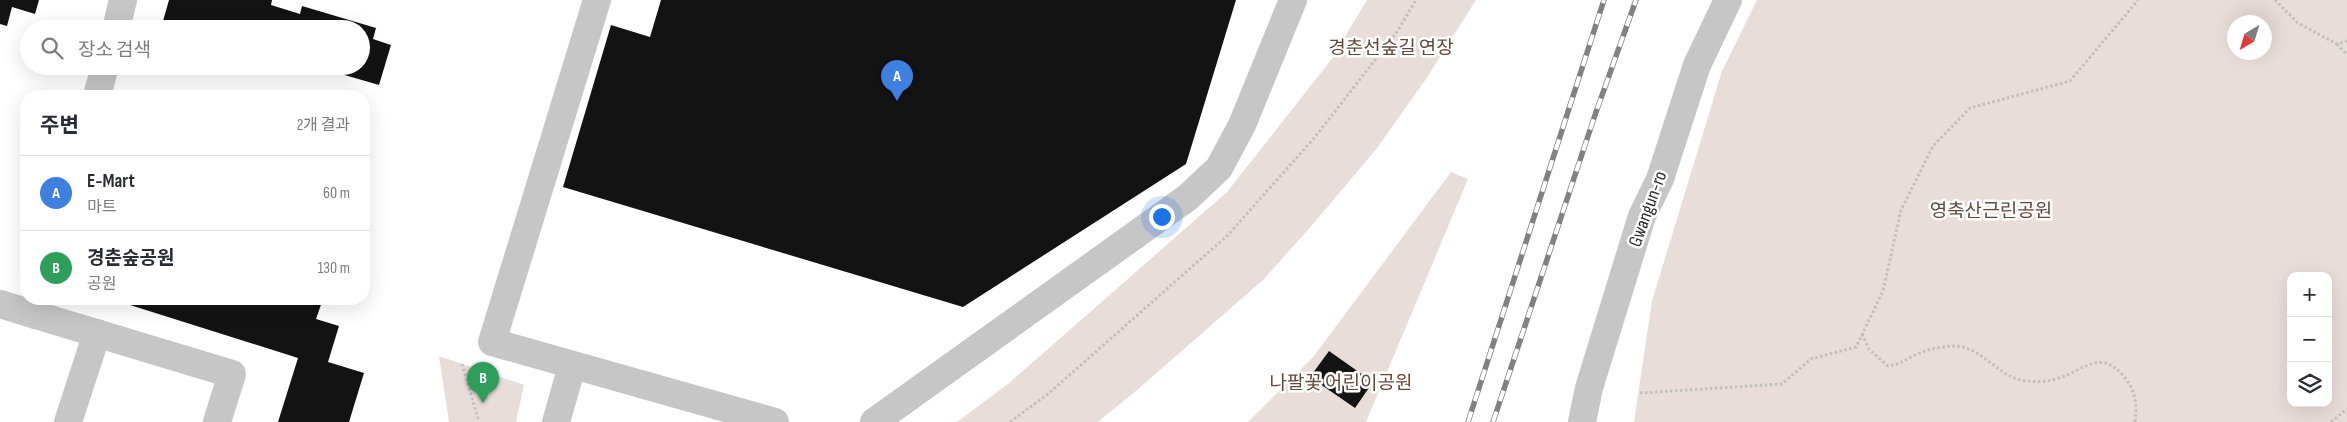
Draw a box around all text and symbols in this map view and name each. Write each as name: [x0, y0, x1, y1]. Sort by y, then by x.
north arrow: [2227, 15, 2272, 60]
search box: [20, 20, 370, 75]
icon: search: [38, 34, 66, 62]
park label: 경춘선숲길 연장: [1328, 37, 1454, 60]
text: 장소 검색: [78, 39, 151, 62]
pin: A: [881, 60, 913, 101]
text: 주변: [40, 113, 79, 138]
text: 2개 결과: [297, 116, 350, 135]
street label: Gwangun-ro: [1624, 168, 1672, 250]
text: E-Mart: [87, 170, 135, 193]
text: A: [52, 184, 60, 203]
text: 60 m: [323, 184, 350, 203]
text: 마트: [87, 198, 116, 217]
park label: 영축산근린공원: [1930, 200, 2052, 223]
your location: [1149, 204, 1175, 230]
text: 경춘숲공원: [87, 247, 174, 270]
text: B: [52, 259, 60, 278]
text: 130 m: [318, 259, 350, 278]
map controls: [2287, 272, 2332, 407]
button: +: [2287, 272, 2332, 317]
text: 공원: [87, 275, 116, 294]
button: −: [2287, 317, 2332, 362]
pin: B: [467, 362, 499, 403]
button: layers: [2287, 362, 2332, 407]
park label: 나팔꽃 어린이공원: [1270, 372, 1412, 395]

